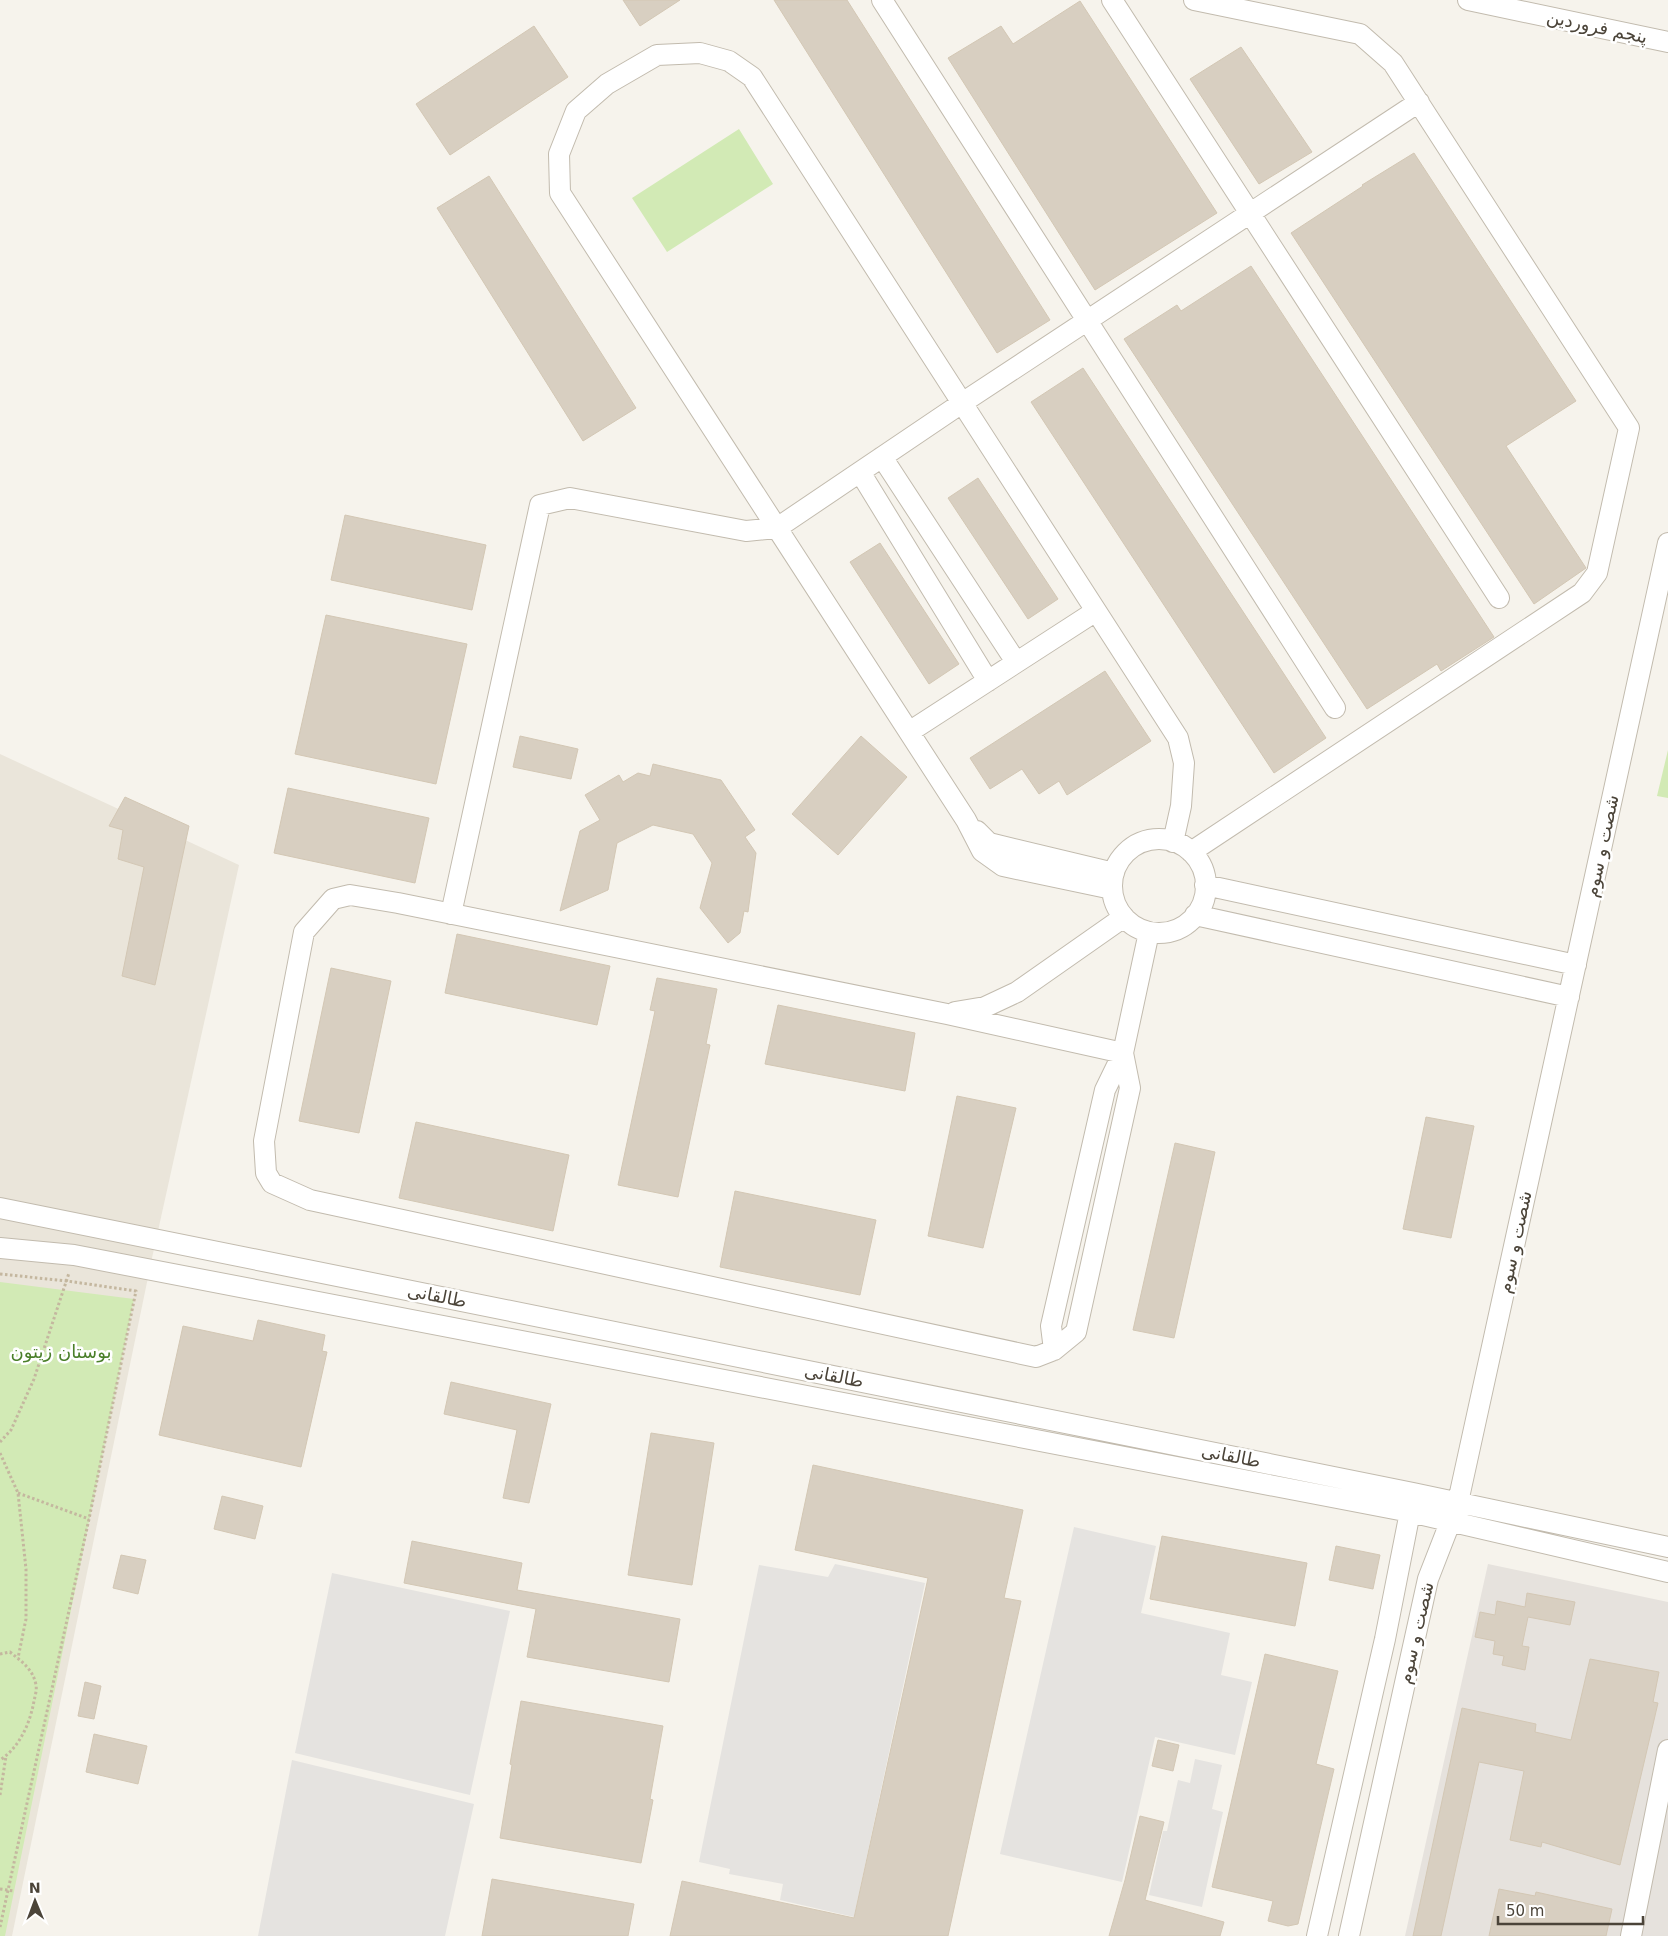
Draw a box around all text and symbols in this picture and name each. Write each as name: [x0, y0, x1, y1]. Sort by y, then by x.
street label: پنجم فروردین: [1545, 6, 1649, 48]
street label: شصت و سوم: [1580, 793, 1624, 899]
street label: شصت و سوم: [1493, 1189, 1537, 1295]
street label: طالقانی: [406, 1279, 469, 1312]
park label: بوستان زیتون: [11, 1341, 111, 1363]
street label: طالقانی: [803, 1359, 866, 1392]
street label: طالقانی: [1200, 1439, 1263, 1472]
street label: شصت و سوم: [1394, 1580, 1438, 1686]
north arrow: [10, 1876, 60, 1926]
text: N: [29, 1880, 41, 1896]
scale bar: [1498, 1894, 1643, 1926]
text: 50 m: [1506, 1902, 1544, 1920]

